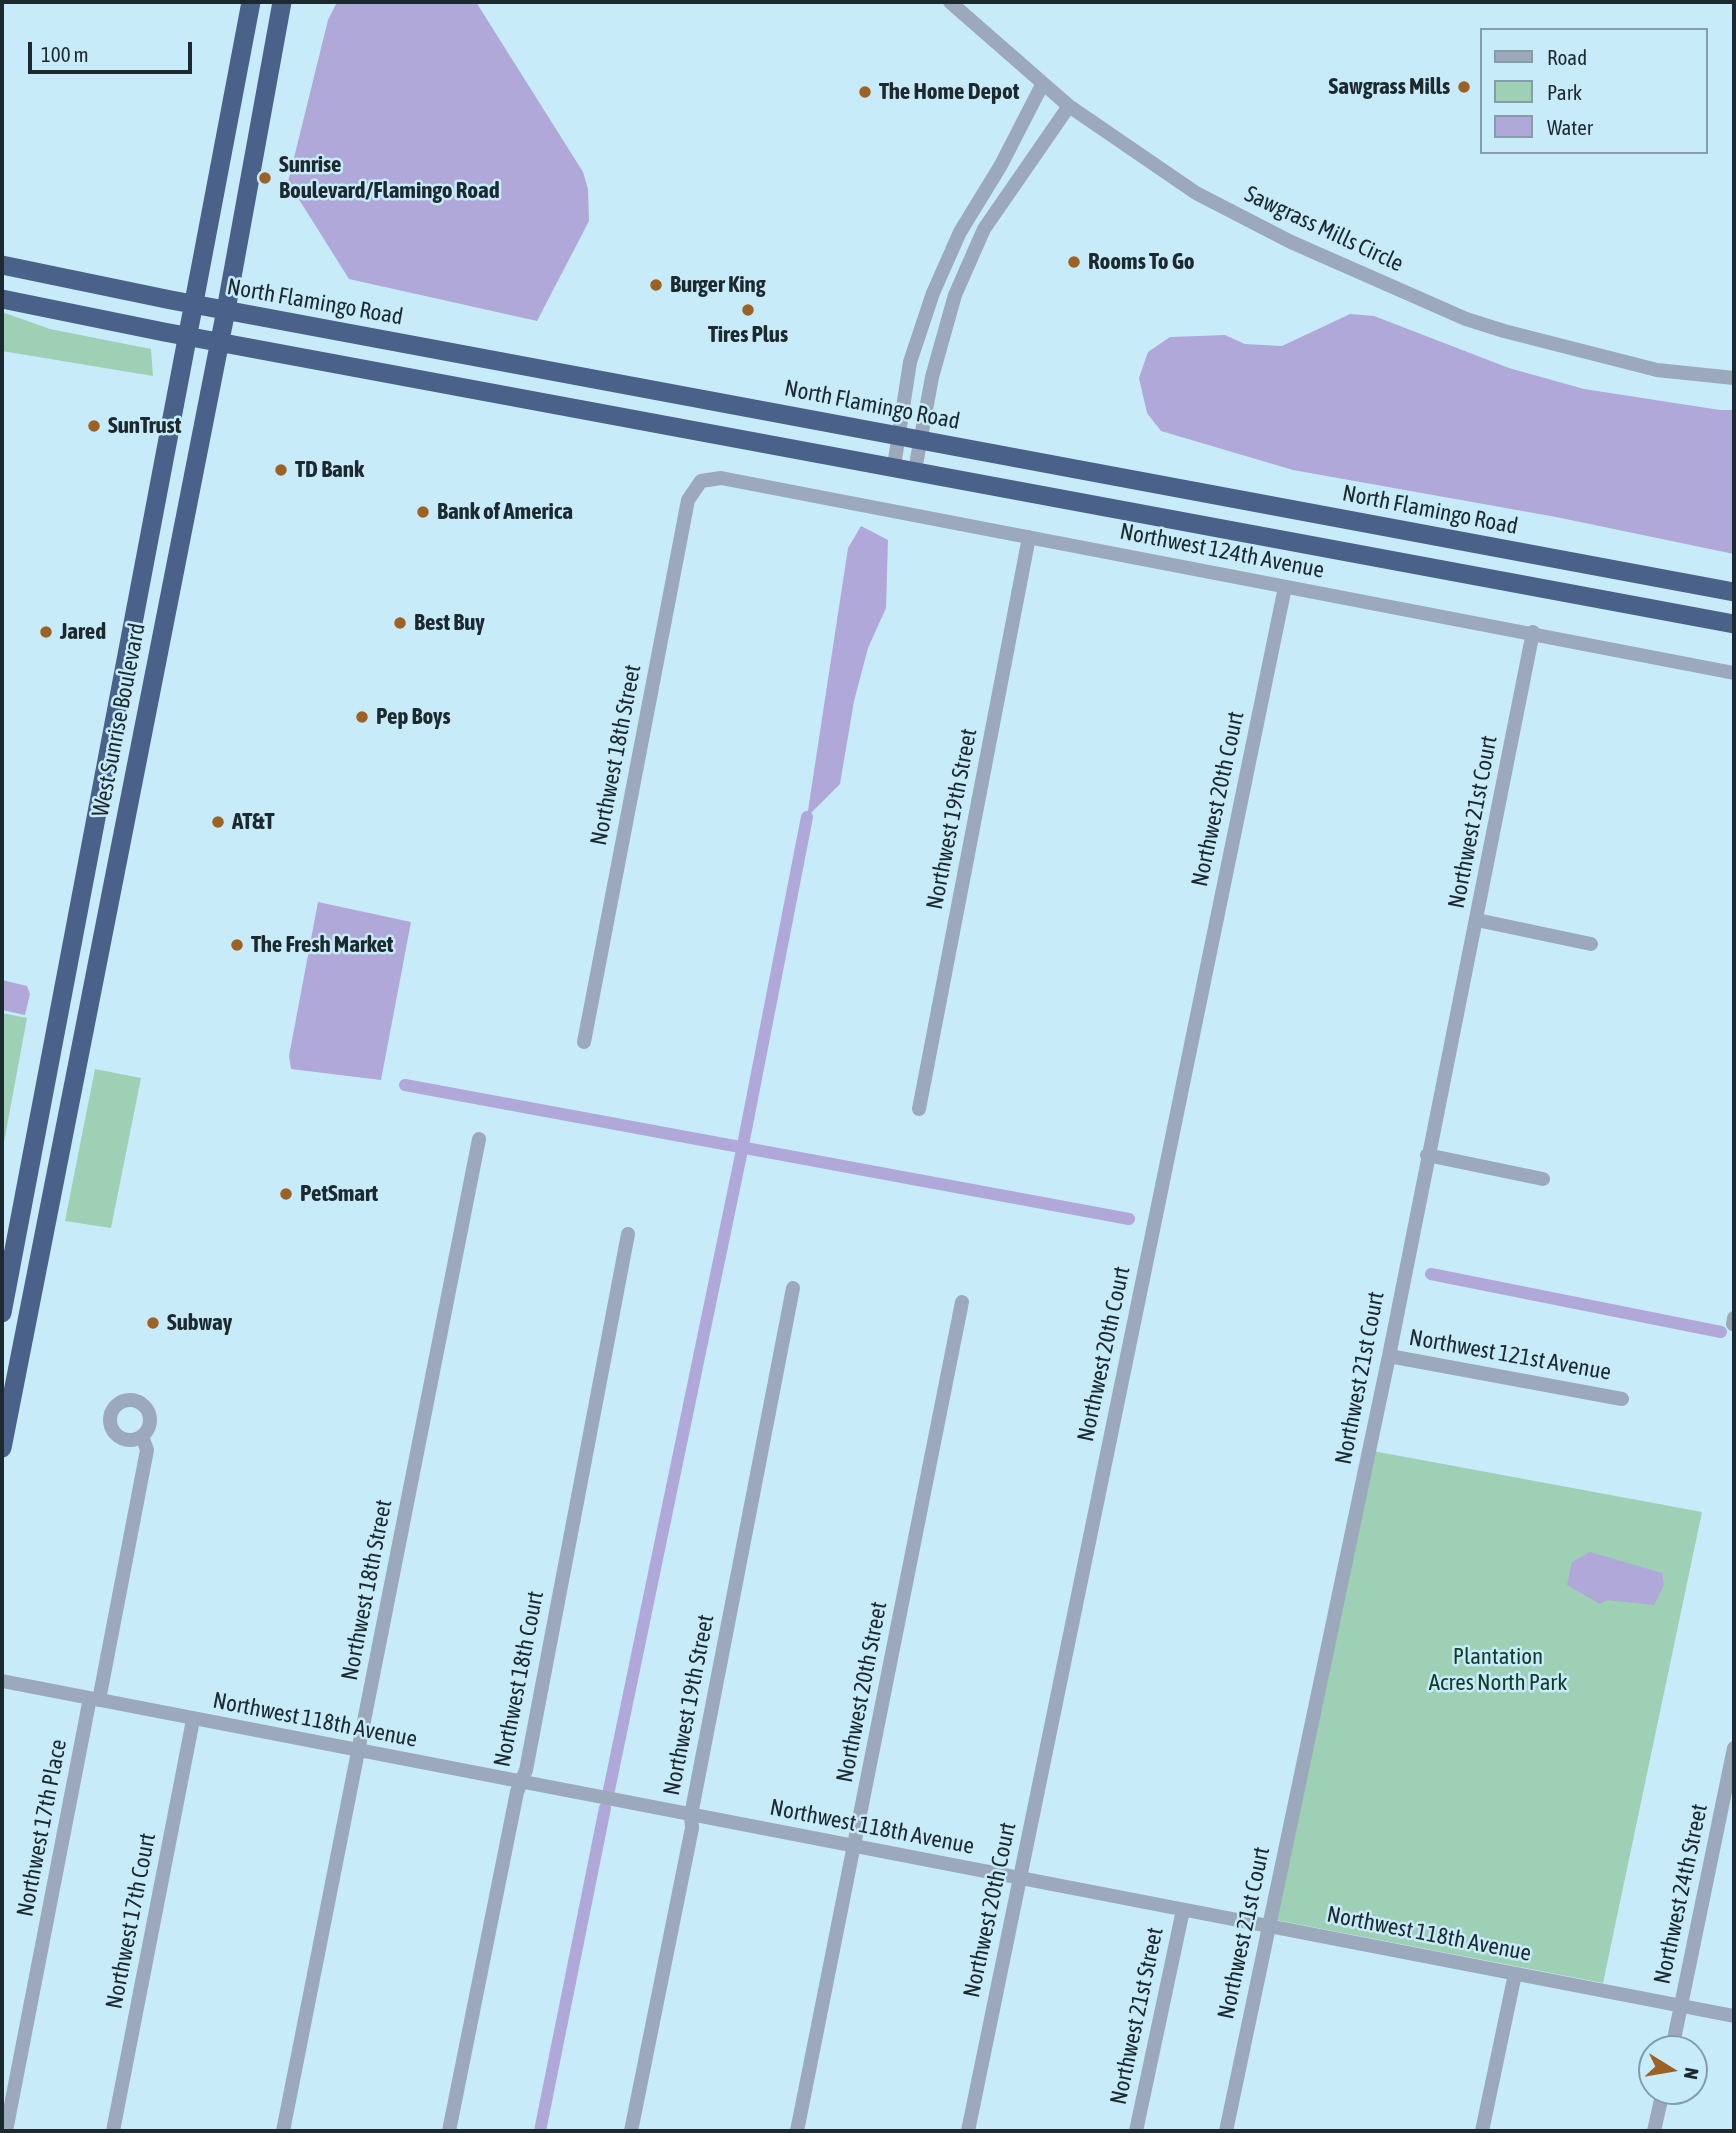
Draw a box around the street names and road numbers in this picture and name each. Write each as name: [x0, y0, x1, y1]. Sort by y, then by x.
street label: Sawgrass Mills Circle: [1240, 180, 1408, 278]
street label: North Flamingo Road: [225, 273, 405, 331]
street label: North Flamingo Road: [782, 374, 962, 436]
street label: North Flamingo Road: [1340, 479, 1520, 541]
street label: Northwest 124th Avenue: [1117, 518, 1327, 584]
street label: West Sunrise Boulevard: [87, 621, 151, 819]
street label: Northwest 18th Street: [585, 662, 647, 848]
street label: Northwest 20th Court: [1186, 709, 1250, 889]
street label: Northwest 19th Street: [921, 726, 983, 912]
street label: Northwest 21st Court: [1443, 733, 1503, 911]
street label: Northwest 20th Court: [1072, 1264, 1136, 1444]
street label: Northwest 21st Court: [1330, 1289, 1390, 1467]
street label: Northwest 121st Avenue: [1407, 1324, 1613, 1386]
street label: Northwest 18th Street: [336, 1497, 398, 1683]
street label: Northwest 18th Court: [488, 1589, 550, 1769]
street label: Northwest 20th Street: [831, 1599, 893, 1785]
street label: Northwest 19th Street: [658, 1612, 720, 1798]
street label: Northwest 118th Avenue: [210, 1687, 420, 1753]
street label: Northwest 17th Place: [11, 1737, 73, 1919]
street label: Northwest 118th Avenue: [767, 1794, 977, 1860]
street label: Northwest 24th Street: [1648, 1801, 1714, 1987]
street label: Northwest 20th Court: [958, 1820, 1022, 2000]
street label: Northwest 17th Court: [100, 1831, 162, 2011]
street label: Northwest 21st Court: [1212, 1844, 1276, 2022]
street label: Northwest 118th Avenue: [1324, 1901, 1534, 1967]
street label: Northwest 21st Street: [1105, 1925, 1169, 2107]

